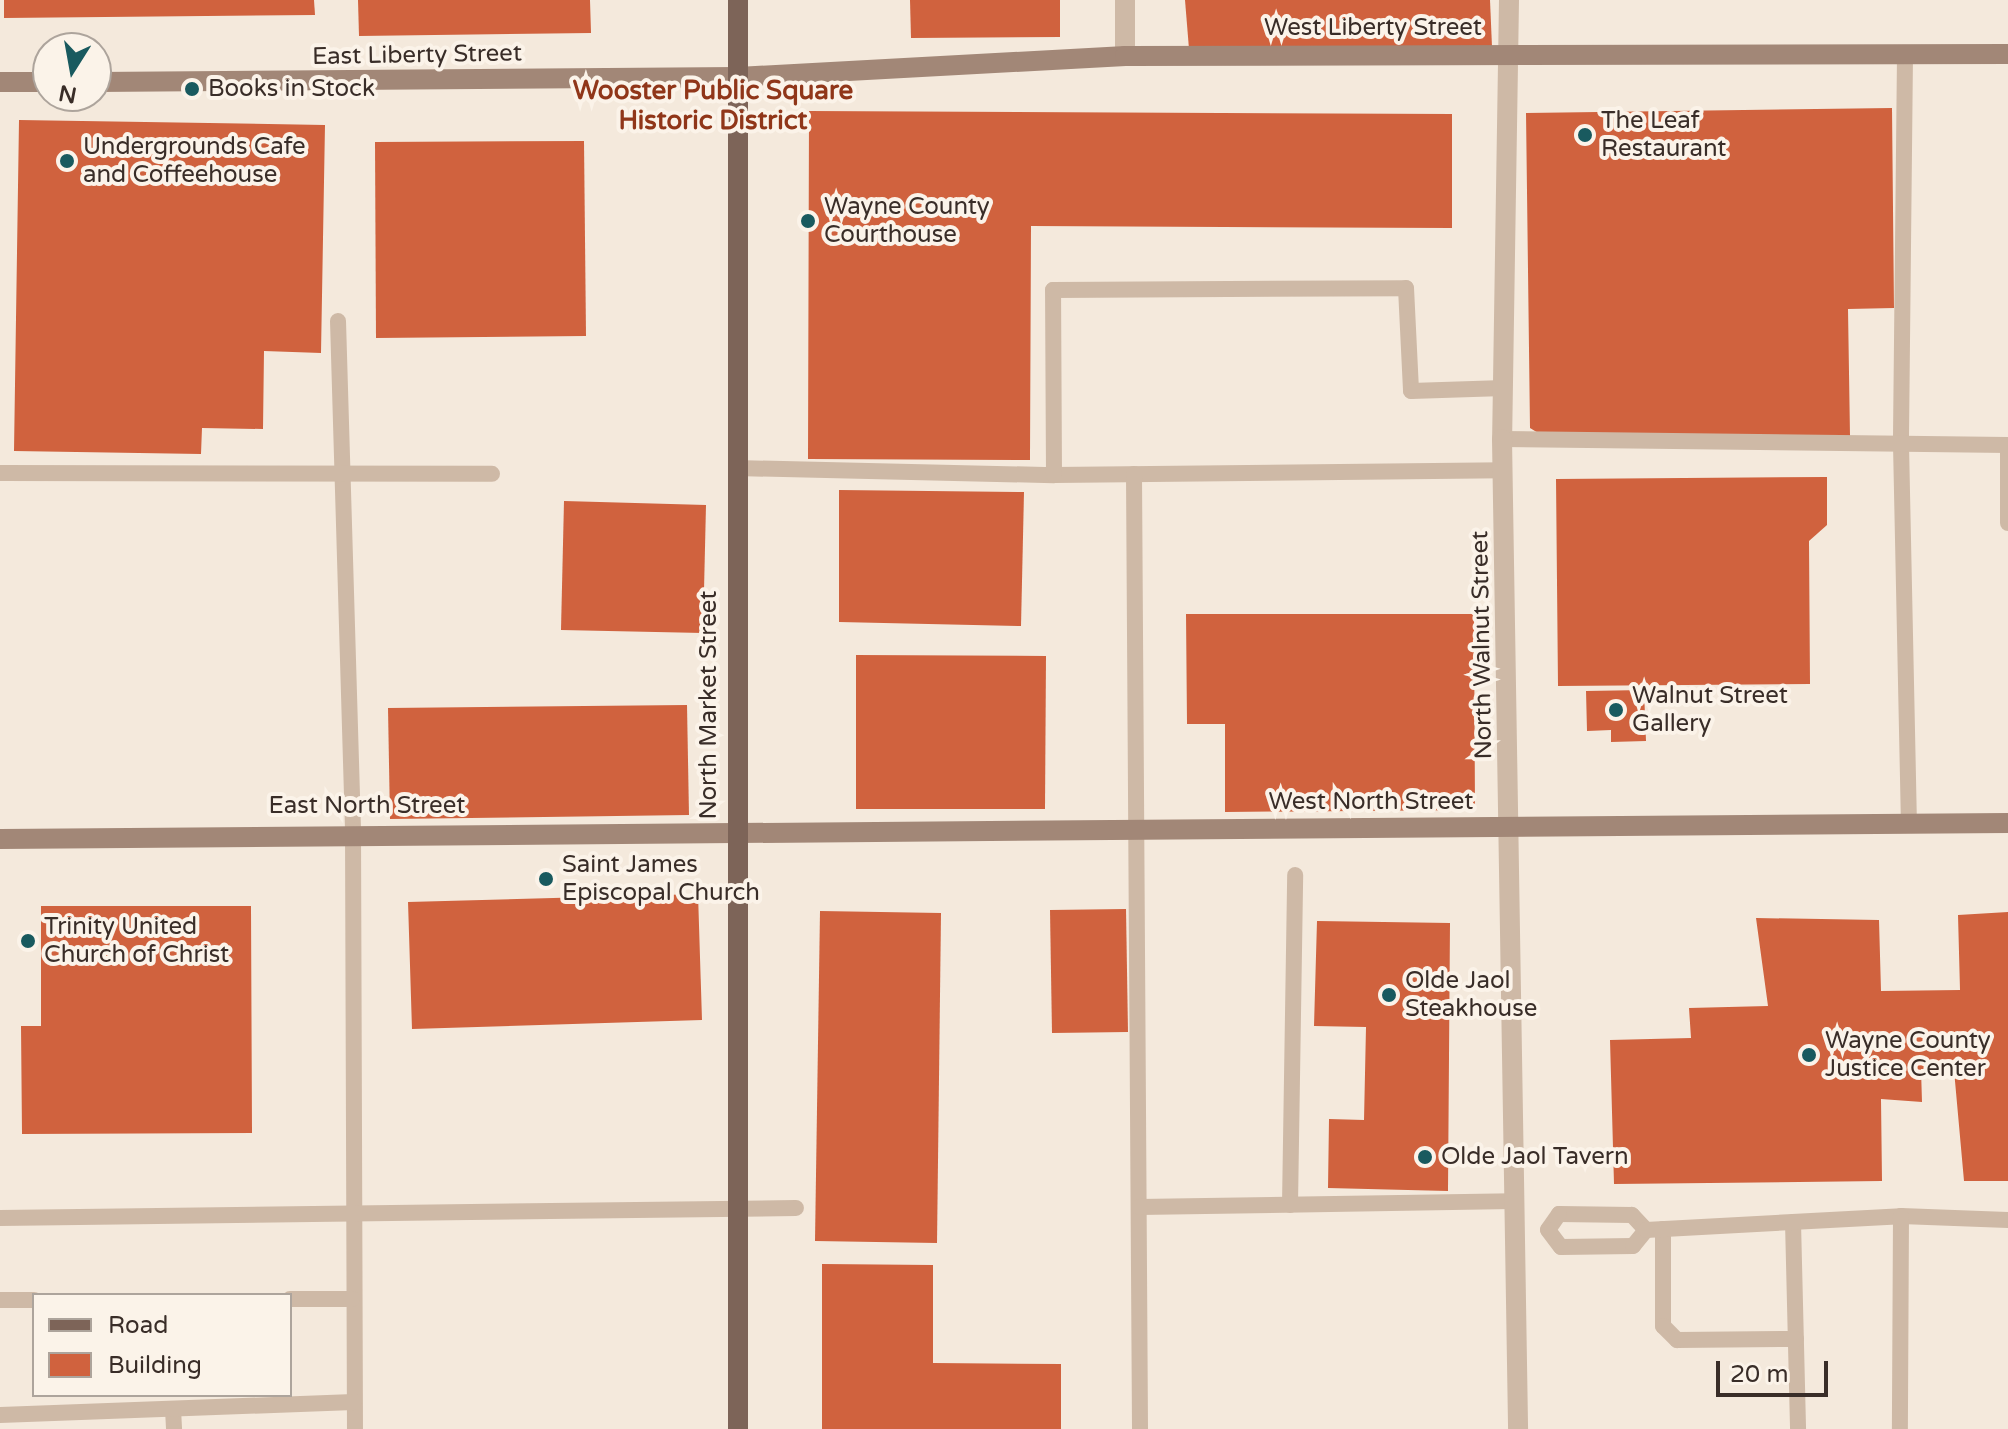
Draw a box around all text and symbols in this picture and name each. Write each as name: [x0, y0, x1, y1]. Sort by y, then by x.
street label: West Liberty Street: [1264, 14, 1482, 42]
north arrow: [32, 32, 112, 112]
street label: East Liberty Street: [312, 39, 522, 71]
place label: Books in Stock: [208, 75, 375, 103]
district label: Wooster Public Square Historic District: [573, 75, 853, 136]
text: N: [57, 79, 79, 108]
marker: Books in Stock: [183, 80, 201, 98]
place label: The Leaf Restaurant: [1601, 107, 1726, 163]
marker: The Leaf Restaurant: [1576, 126, 1594, 144]
place label: Undergrounds Cafe and Coffeehouse: [83, 133, 306, 189]
marker: Undergrounds Cafe and Coffeehouse: [58, 152, 76, 170]
place label: Wayne County Courthouse: [824, 193, 990, 249]
marker: Wayne County Courthouse: [799, 212, 817, 230]
street label: North Walnut Street: [1466, 530, 1498, 760]
street label: North Market Street: [695, 590, 723, 820]
place label: Walnut Street Gallery: [1632, 682, 1788, 738]
marker: Walnut Street Gallery: [1607, 701, 1625, 719]
street label: West North Street: [1269, 788, 1473, 816]
street label: East North Street: [269, 792, 465, 820]
place label: Saint James Episcopal Church: [562, 851, 760, 907]
marker: Saint James Episcopal Church: [537, 870, 555, 888]
place label: Trinity United Church of Christ: [44, 913, 229, 969]
marker: Trinity United Church of Christ: [19, 932, 37, 950]
place label: Olde Jaol Steakhouse: [1405, 967, 1537, 1023]
marker: Olde Jaol Steakhouse: [1380, 986, 1398, 1004]
place label: Wayne County Justice Center: [1825, 1027, 1991, 1083]
marker: Wayne County Justice Center: [1800, 1046, 1818, 1064]
place label: Olde Jaol Tavern: [1441, 1143, 1629, 1171]
marker: Olde Jaol Tavern: [1416, 1148, 1434, 1166]
legend: [32, 1293, 292, 1397]
text: Road: [108, 1311, 168, 1340]
scale bar: [1720, 1345, 1832, 1395]
text: Building: [108, 1351, 202, 1380]
text: 20 m: [1730, 1360, 1788, 1389]

